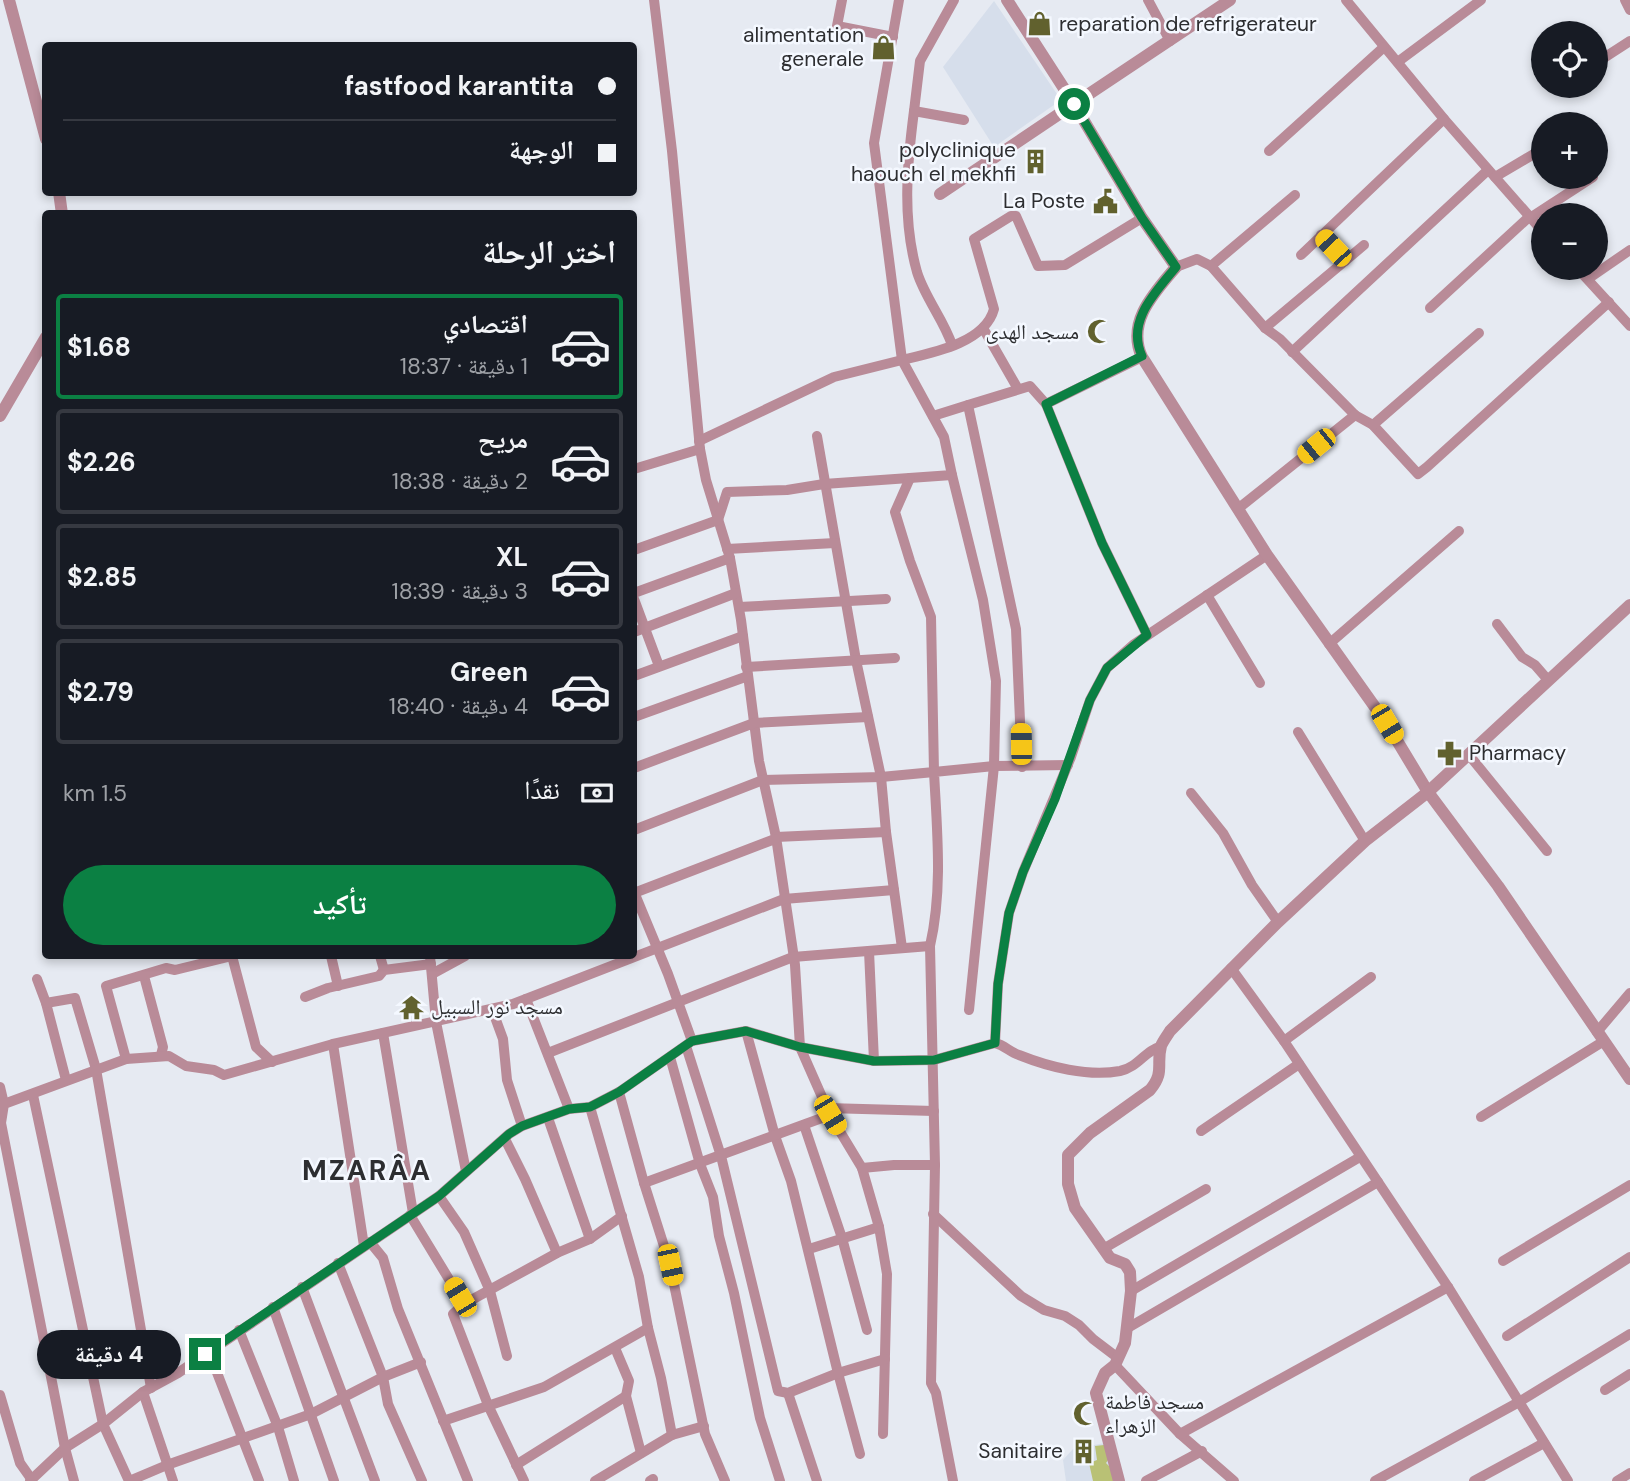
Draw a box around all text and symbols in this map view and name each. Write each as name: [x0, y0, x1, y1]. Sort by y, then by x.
shop icon: reparation de refrigerateur: [1025, 10, 1053, 38]
place label: reparation de refrigerateur: [1059, 10, 1317, 38]
place label: alimentation generale: [743, 21, 864, 73]
map controls: [1531, 21, 1608, 280]
button: locate: [1531, 21, 1608, 98]
shop icon: alimentation generale: [870, 33, 898, 61]
text: fastfood karantita: [344, 69, 574, 103]
route start: [1058, 88, 1090, 120]
button: +: [1531, 112, 1608, 189]
text: الوجهة: [509, 133, 574, 167]
place label: polyclinique haouch el mekhfi: [851, 136, 1016, 188]
building icon: polyclinique haouch el mekhfi: [1022, 148, 1050, 176]
place label: La Poste: [1003, 187, 1085, 215]
public building icon: La Poste: [1091, 187, 1119, 215]
button: −: [1531, 203, 1608, 280]
car: [1311, 225, 1356, 271]
text: اختر الرحلة: [482, 231, 616, 273]
text: اقتصادي: [443, 307, 528, 341]
icon: car: [549, 315, 612, 378]
place label: مسجد الهدى: [986, 318, 1079, 346]
mosque icon: مسجد الهدى: [1085, 318, 1113, 346]
text: $1.68: [67, 330, 131, 364]
text: 1 دقيقة · 18:37: [400, 351, 528, 381]
text: مريح: [478, 422, 528, 456]
car: [1294, 425, 1339, 467]
icon: car: [549, 430, 612, 493]
text: $2.26: [67, 445, 136, 479]
text: 2 دقيقة · 18:38: [392, 466, 528, 496]
text: XL: [496, 540, 528, 574]
icon: car: [549, 545, 612, 608]
text: $2.85: [67, 560, 137, 594]
text: 3 دقيقة · 18:39: [392, 576, 528, 606]
text: Green: [450, 655, 528, 689]
icon: car: [549, 660, 612, 723]
text: $2.79: [67, 675, 134, 709]
text: 4 دقيقة · 18:40: [389, 691, 528, 721]
car: [1368, 701, 1407, 747]
car: [1011, 723, 1032, 765]
pharmacy icon: Pharmacy: [1435, 739, 1463, 767]
place label: Pharmacy: [1469, 739, 1567, 767]
text: نقدًا: [524, 773, 560, 807]
icon: cash: [578, 774, 616, 812]
text: 1.5 km: [63, 778, 127, 808]
button: تأكيد: [63, 865, 616, 945]
temple icon: مسجد نور السبيل: [397, 993, 425, 1021]
place label: مسجد نور السبيل: [431, 993, 563, 1021]
car: [811, 1092, 850, 1138]
district label: MZARÂA: [302, 1152, 432, 1189]
car: [656, 1242, 685, 1288]
car: [441, 1274, 480, 1320]
callout: 4 دقيقة: [37, 1330, 180, 1378]
route end: [189, 1338, 221, 1370]
text: 4 دقيقة: [75, 1339, 143, 1369]
place label: مسجد فاطمة الزهراء: [1105, 1388, 1204, 1440]
mosque icon: مسجد فاطمة الزهراء: [1071, 1400, 1099, 1428]
place label: Sanitaire: [978, 1437, 1063, 1465]
building icon: Sanitaire: [1069, 1437, 1097, 1465]

